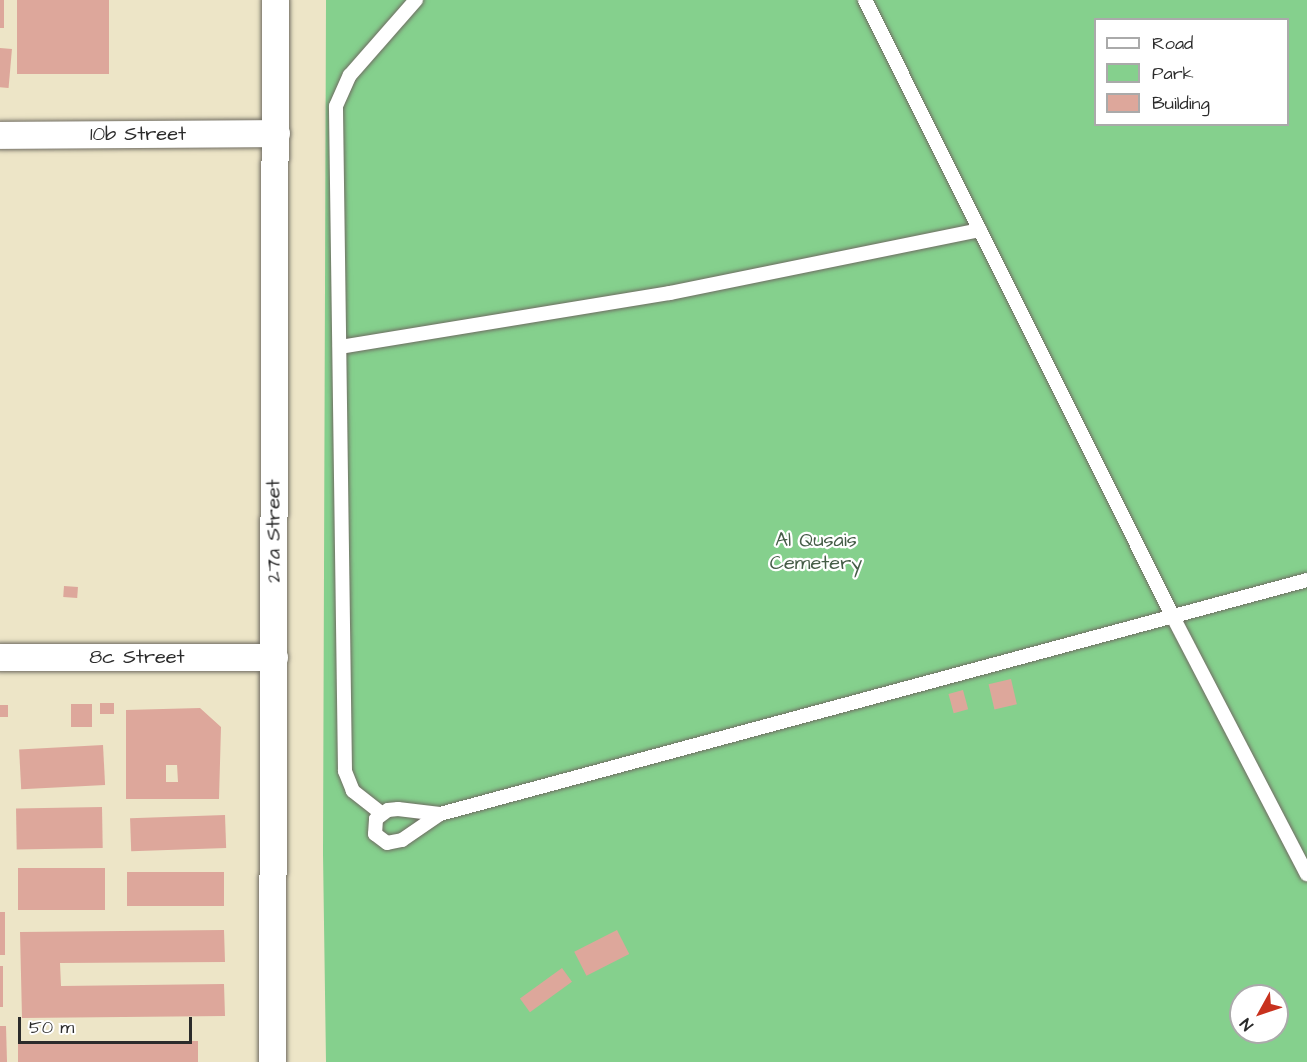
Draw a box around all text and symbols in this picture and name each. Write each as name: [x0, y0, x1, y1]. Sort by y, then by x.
legend: [1094, 18, 1289, 126]
text: Road: [1152, 31, 1193, 56]
text: Park: [1152, 61, 1194, 86]
text: Building: [1152, 91, 1210, 116]
street label: 10b Street: [90, 122, 186, 146]
street label: 27a Street: [262, 479, 286, 583]
park label: Al Qusais Cemetery: [770, 529, 862, 576]
street label: 8c Street: [89, 645, 185, 669]
north arrow: [1229, 984, 1289, 1044]
scale bar: [21, 1005, 195, 1043]
text: N: [1235, 1013, 1258, 1035]
text: 50 m: [29, 1015, 74, 1040]

